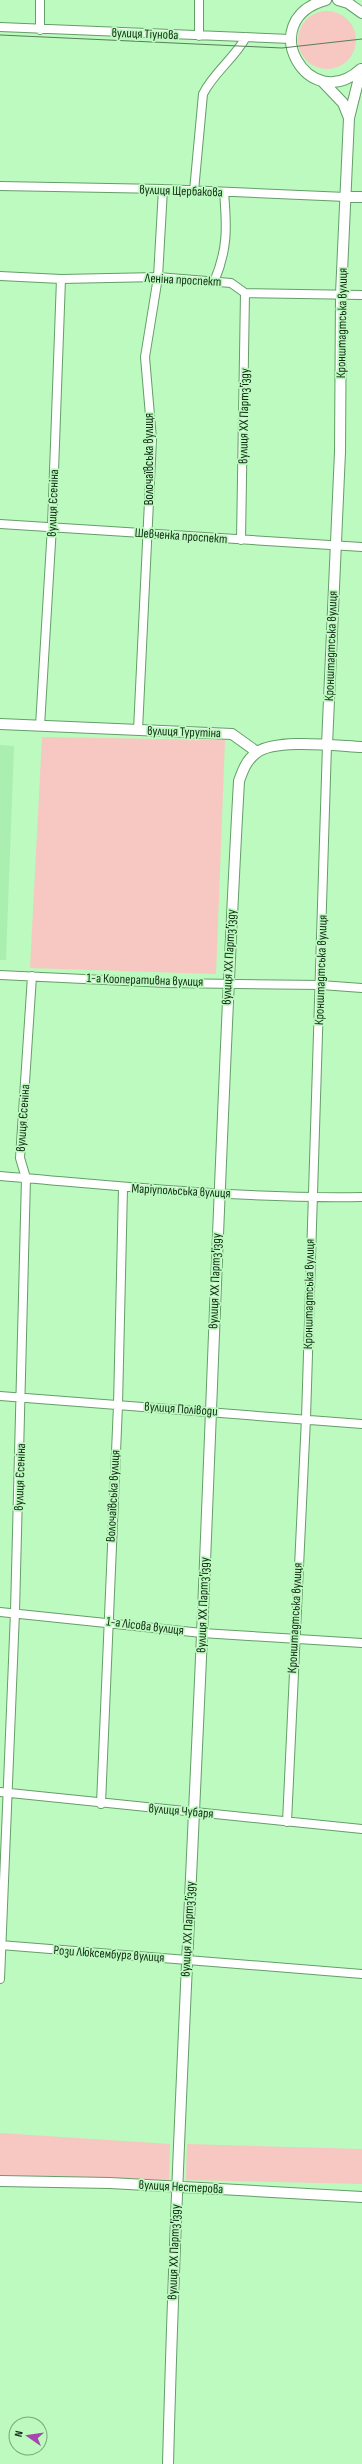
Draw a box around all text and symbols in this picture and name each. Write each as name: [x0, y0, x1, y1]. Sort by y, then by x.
street label: вулиця Тіунова: [111, 25, 179, 43]
street label: вулиця Щербакова: [139, 182, 223, 200]
street label: Кронштадтська вулиця: [333, 268, 351, 378]
street label: Леніна проспект: [143, 270, 222, 290]
street label: вулиця XX Партз'їзду: [235, 368, 253, 464]
street label: Волочаївська вулиця: [141, 413, 157, 505]
street label: вулиця Єсеніна: [44, 469, 62, 537]
street label: Шевченка проспект: [134, 525, 228, 547]
street label: Кронштадтська вулиця: [321, 590, 341, 702]
street label: вулиця Турутіна: [147, 723, 221, 741]
street label: вулиця XX Партз'їзду: [219, 909, 239, 1005]
street label: Кронштадтська вулиця: [311, 914, 331, 1026]
street label: 1-а Кооперативна вулиця: [86, 970, 204, 990]
street label: вулиця Єсеніна: [13, 1084, 33, 1152]
street label: Маріупольська вулиця: [131, 1180, 231, 1202]
street label: вулиця XX Партз'їзду: [205, 1233, 225, 1329]
street label: Кронштадтська вулиця: [300, 1239, 318, 1349]
street label: вулиця Поліводи: [144, 1398, 218, 1420]
street label: вулиця Єсеніна: [11, 1443, 29, 1511]
street label: Волочаївська вулиця: [103, 1449, 123, 1543]
street label: вулиця XX Партз'їзду: [193, 1557, 213, 1653]
street label: Кронштадтська вулиця: [284, 1562, 306, 1674]
street label: 1-а Лісова вулиця: [105, 1613, 185, 1639]
street label: вулиця Чубаря: [148, 1800, 214, 1822]
street label: вулиця XX Партз'їзду: [178, 1881, 198, 1977]
street label: Рози Люксембург вулиця: [53, 1942, 165, 1966]
street label: вулиця Нестерова: [138, 2177, 224, 2197]
street label: вулиця XX Партз'їзду: [164, 2204, 184, 2300]
north arrow: [8, 2416, 48, 2456]
text: N: [12, 2429, 26, 2438]

